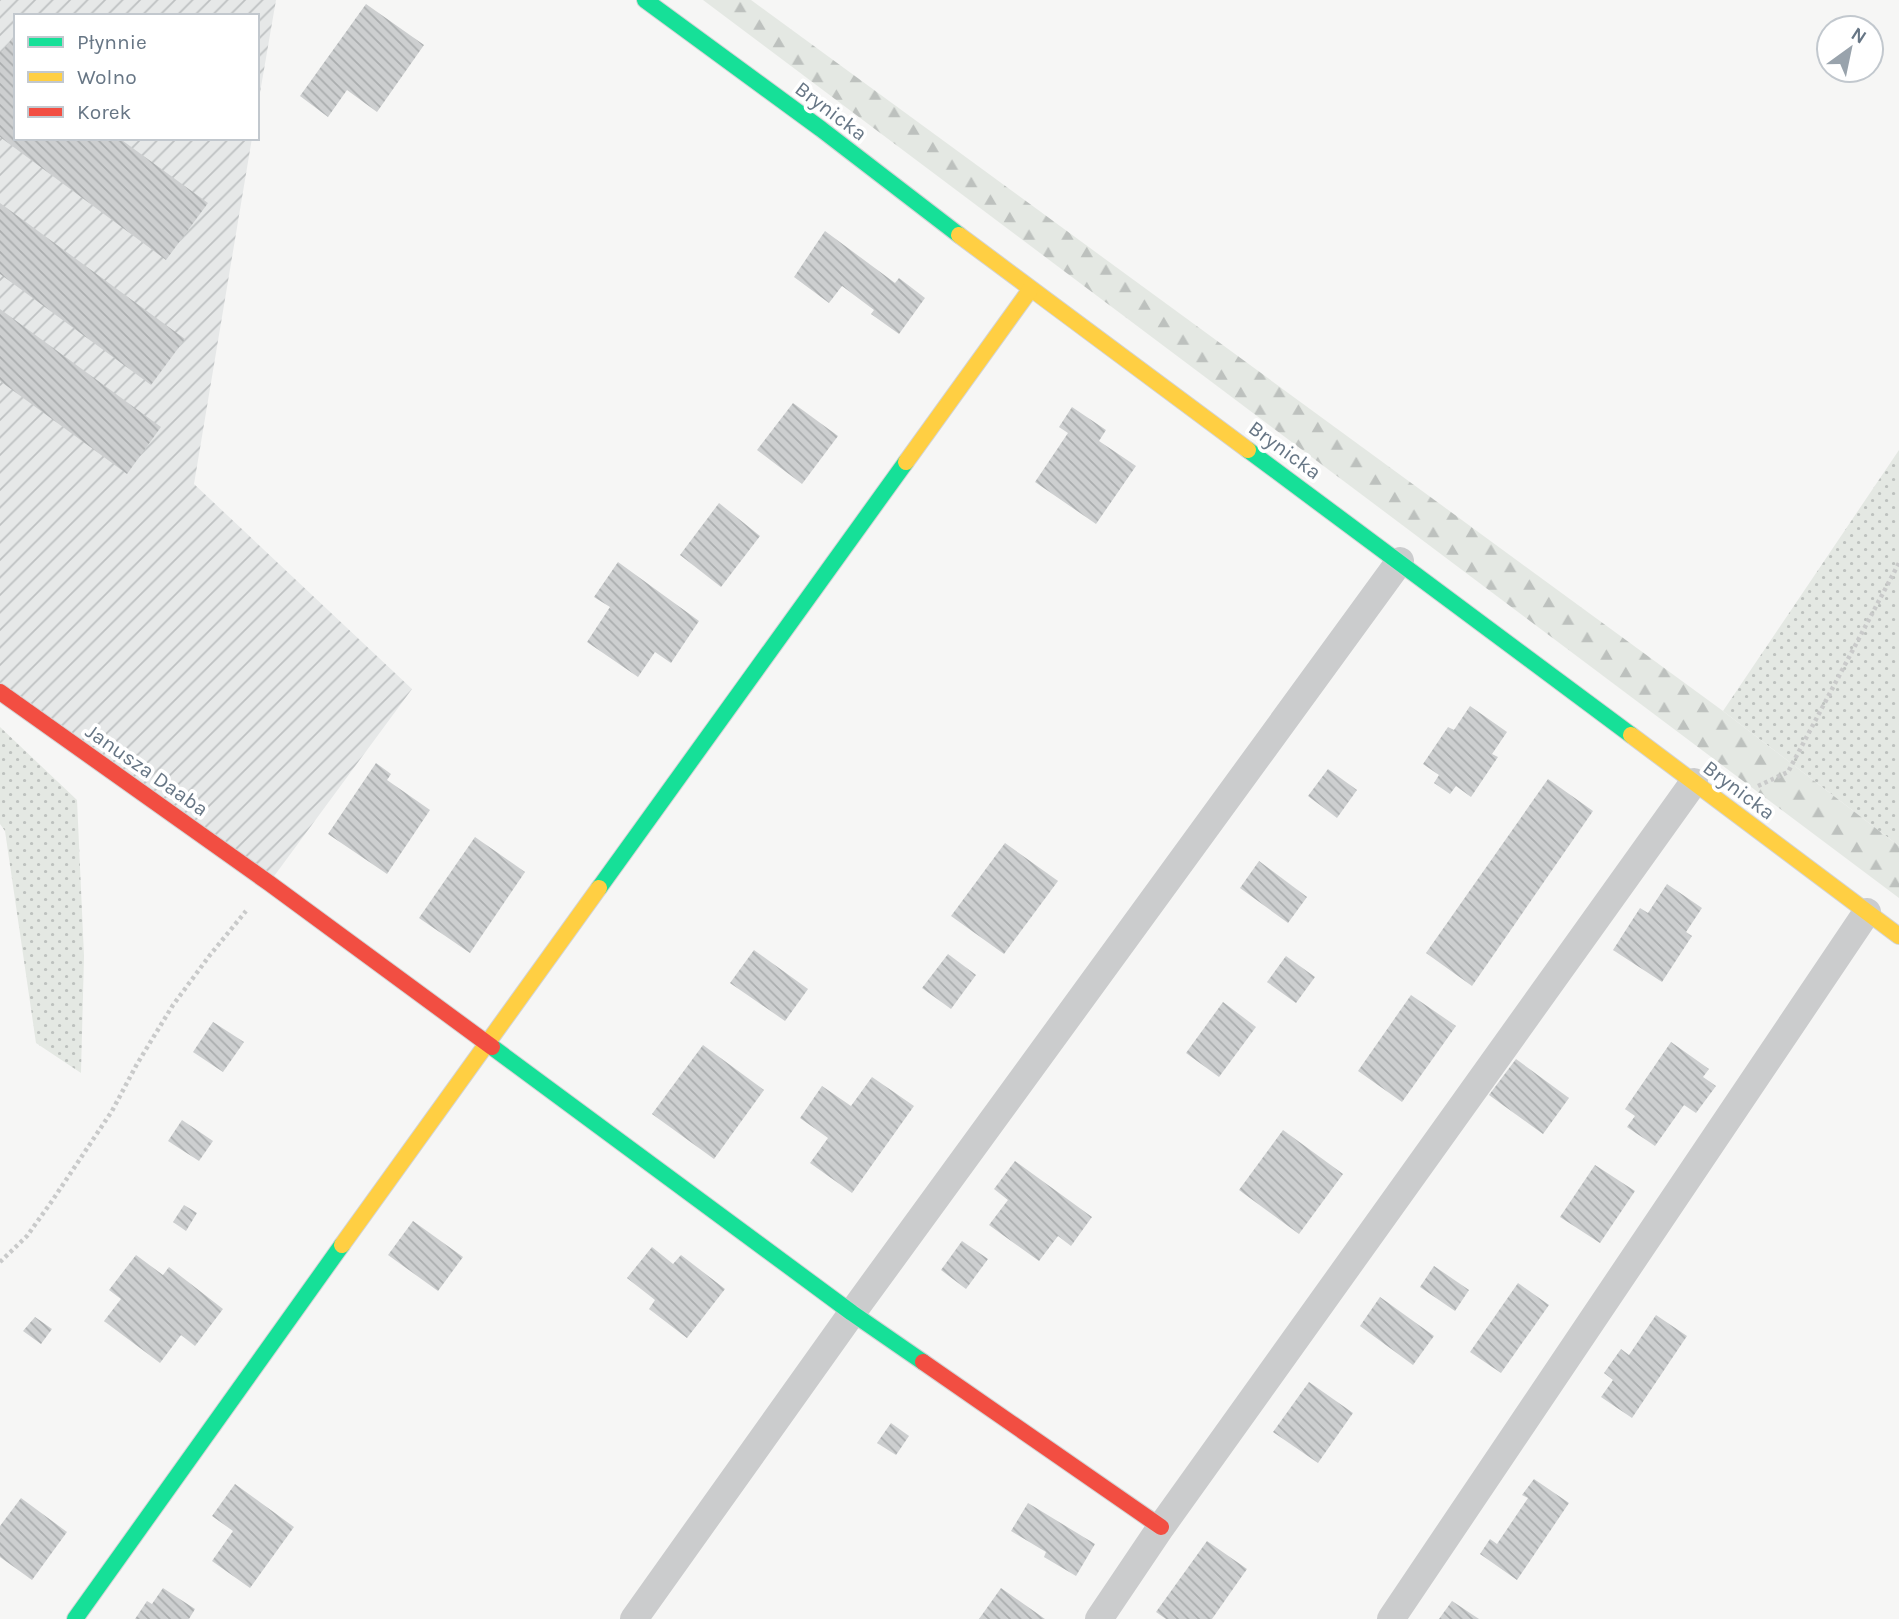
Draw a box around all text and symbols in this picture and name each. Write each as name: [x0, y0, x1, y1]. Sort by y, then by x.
legend: [14, 14, 259, 140]
north arrow: [1815, 14, 1885, 84]
text: N: [1847, 23, 1870, 49]
text: Płynnie: [77, 30, 147, 54]
text: Wolno: [77, 65, 137, 89]
street label: Brynicka: [790, 76, 872, 146]
text: Korek: [77, 100, 132, 124]
street label: Brynicka: [1244, 416, 1326, 484]
street label: Janusza Daaba: [81, 719, 213, 821]
street label: Brynicka: [1698, 755, 1780, 825]

